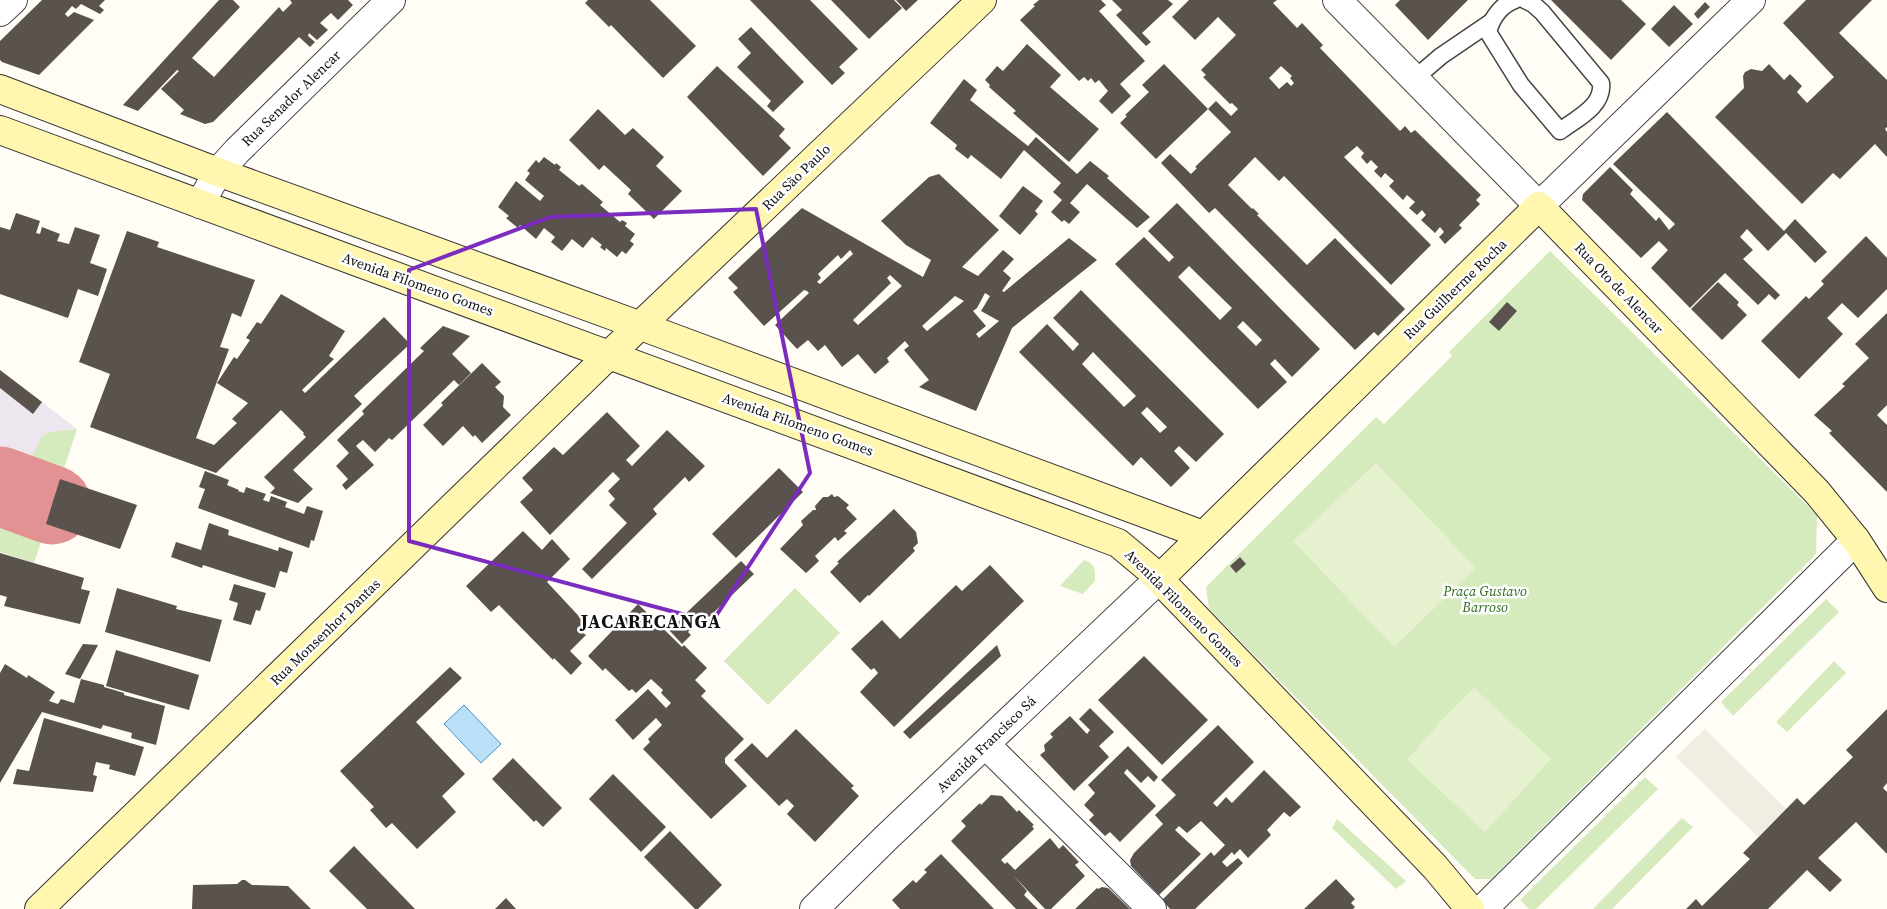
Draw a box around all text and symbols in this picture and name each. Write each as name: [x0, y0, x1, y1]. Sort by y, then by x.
street label: Rua Senador Alencar: [237, 45, 345, 151]
street label: Rua São Paulo: [757, 139, 835, 215]
street label: Rua Guilherme Rocha: [1399, 234, 1512, 344]
street label: Rua Oto de Alencar: [1570, 238, 1668, 338]
street label: Avenida Filomeno Gomes: [340, 247, 496, 321]
street label: Avenida Filomeno Gomes: [720, 387, 876, 461]
street label: Avenida Filomeno Gomes: [1121, 545, 1247, 671]
street label: Rua Monsenhor Dantas: [265, 574, 385, 690]
park label: Praça Gustavo Barroso: [1442, 581, 1527, 617]
district label: JACARECANGA: [579, 608, 722, 634]
street label: Avenida Francisco Sá: [932, 691, 1041, 797]

